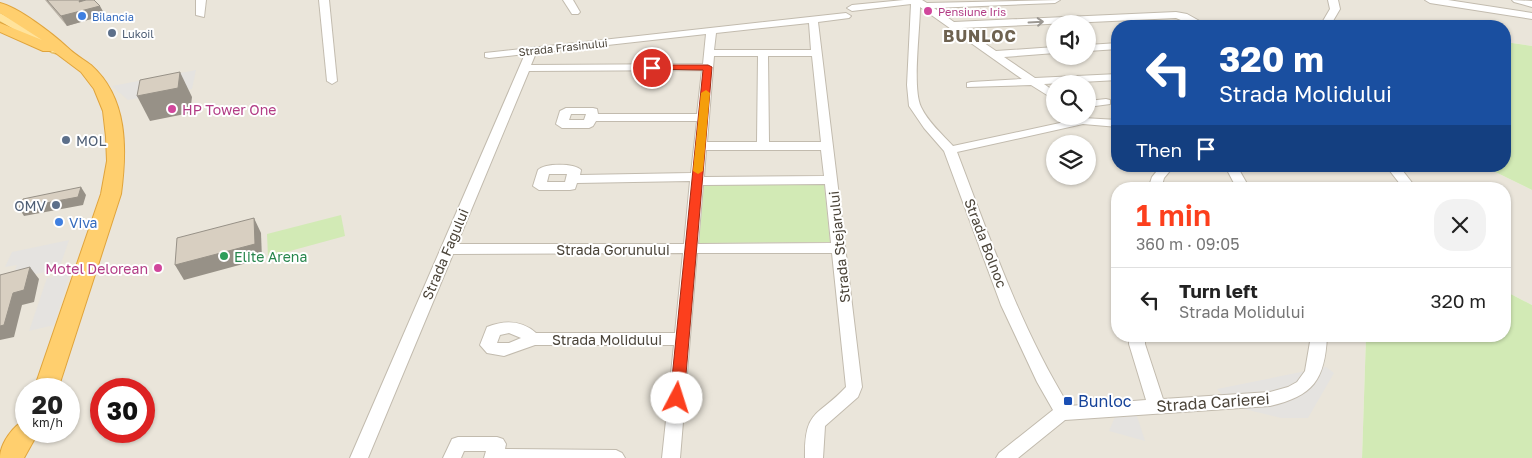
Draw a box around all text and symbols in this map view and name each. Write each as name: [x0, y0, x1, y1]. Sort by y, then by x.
marker: Pensiune Iris: [922, 5, 934, 17]
place label: Pensiune Iris: [938, 5, 1006, 18]
marker: Bilancia: [76, 10, 88, 22]
place label: Bilancia: [92, 10, 134, 23]
map controls: [1046, 15, 1096, 185]
button: sound: [1046, 15, 1096, 65]
one-way arrow: [1028, 17, 1044, 26]
district label: BUNLOC: [943, 26, 1017, 46]
marker: Lukoil: [106, 27, 118, 39]
place label: Lukoil: [122, 27, 154, 40]
street label: Strada Frasinului: [518, 36, 608, 58]
text: 320 m: [1219, 38, 1324, 80]
icon: left: [1136, 40, 1201, 105]
pin: [631, 47, 673, 89]
icon: arrive: [638, 54, 666, 82]
button: search: [1046, 75, 1096, 125]
text: Strada Molidului: [1219, 80, 1392, 107]
place label: HP Tower One: [182, 101, 276, 118]
marker: HP Tower One: [166, 103, 178, 115]
place label: MOL: [76, 132, 106, 149]
marker: MOL: [60, 134, 72, 146]
button: layers: [1046, 135, 1096, 185]
icon: arrive: [1192, 135, 1220, 163]
text: Then: [1136, 138, 1182, 161]
street label: Strada Stejarului: [825, 190, 853, 304]
street label: Strada Bolnoc: [961, 196, 1011, 290]
place label: OMV: [14, 197, 47, 214]
text: 1 min: [1136, 197, 1211, 233]
marker: OMV: [50, 199, 62, 211]
button: close: [1434, 199, 1486, 251]
street label: Strada Fagului: [418, 206, 472, 302]
place label: Viva: [69, 214, 97, 231]
marker: Viva: [53, 216, 65, 228]
text: 360 m · 09:05: [1136, 234, 1240, 254]
street label: Strada Gorunului: [556, 241, 670, 258]
place label: Elite Arena: [234, 248, 307, 265]
marker: Elite Arena: [218, 250, 230, 262]
place label: Motel Delorean: [45, 260, 148, 277]
marker: Motel Delorean: [152, 262, 164, 274]
text: Turn left: [1179, 279, 1258, 302]
icon: left: [1136, 286, 1164, 314]
text: 320 m: [1431, 289, 1486, 312]
text: Strada Molidului: [1179, 302, 1305, 322]
street label: Strada Molidului: [552, 331, 662, 348]
position arrow: [650, 371, 702, 423]
speed limit sign: 30: [90, 378, 155, 443]
street label: Strada Carierei: [1156, 388, 1270, 416]
text: 20: [32, 389, 63, 420]
place label: Bunloc: [1078, 391, 1132, 411]
marker: Bunloc: [1062, 395, 1074, 407]
text: km/h: [32, 415, 63, 430]

